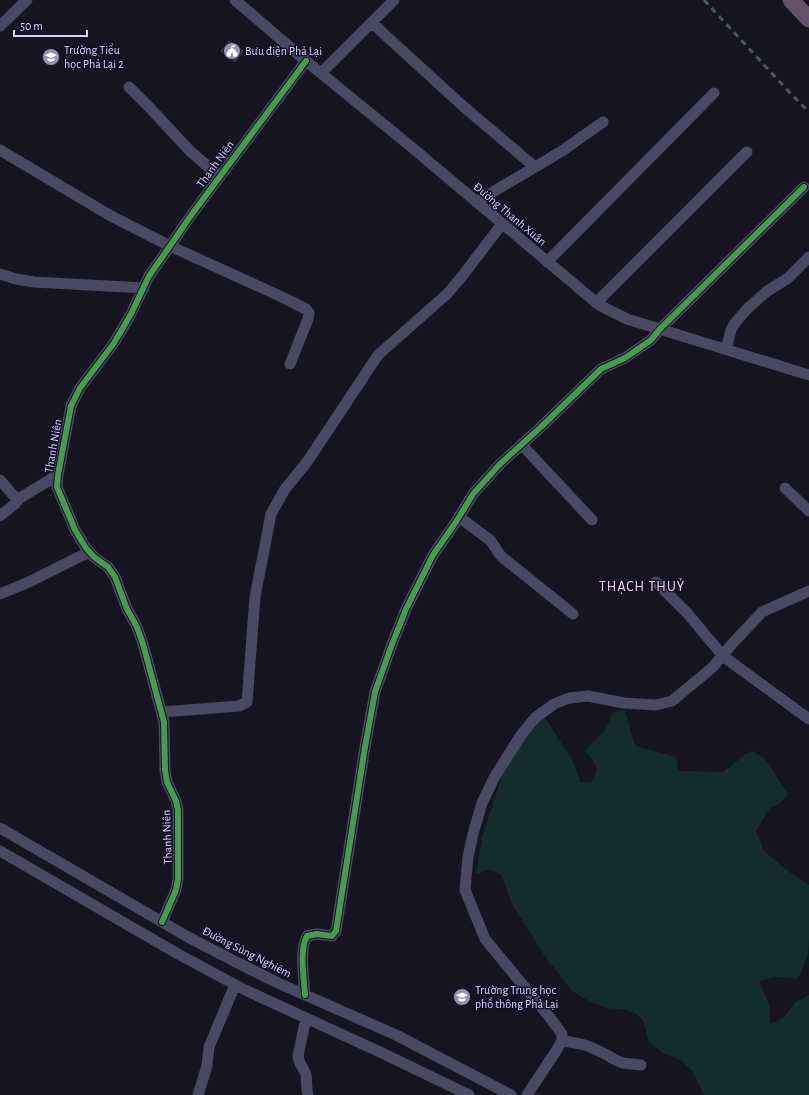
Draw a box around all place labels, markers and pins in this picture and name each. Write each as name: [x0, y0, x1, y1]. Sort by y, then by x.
public building icon: Bưu điện Phả Lại: [222, 41, 242, 61]
place label: Trường Tiểu học Phả Lại 2: [64, 43, 124, 70]
place label: Bưu điện Phả Lại: [245, 45, 322, 57]
school or university icon: Trường Tiểu học Phả Lại 2: [41, 47, 61, 67]
place label: Trường Trung học phổ thông Phả Lại: [475, 984, 559, 1010]
school or university icon: Trường Trung học phổ thông Phả Lại: [452, 987, 472, 1007]

